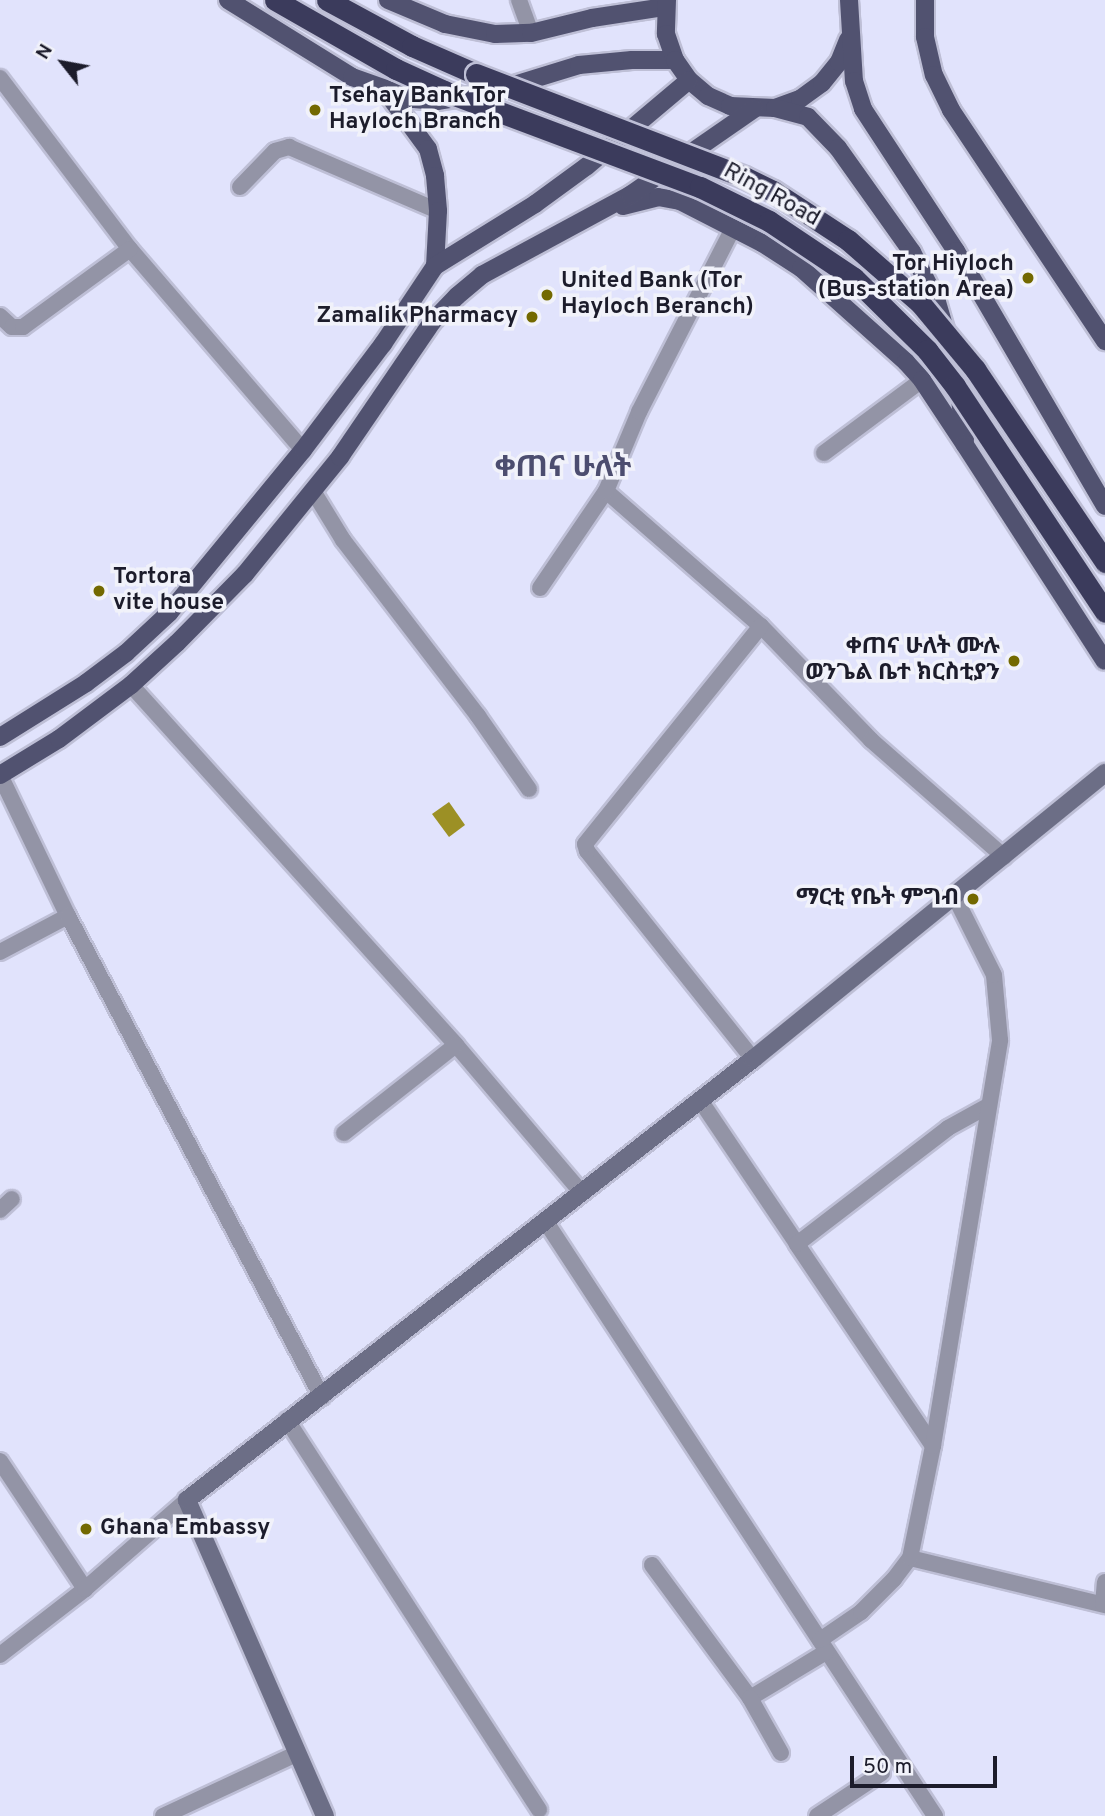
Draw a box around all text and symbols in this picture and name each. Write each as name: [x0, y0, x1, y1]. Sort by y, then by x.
north arrow: [28, 28, 98, 98]
text: N: [31, 40, 59, 64]
place label: Tsehay Bank Tor Hayloch Branch: [329, 83, 506, 137]
marker: Tsehay Bank Tor Hayloch Branch: [307, 102, 323, 118]
street label: Ring Road: [718, 158, 824, 234]
place label: Tor Hiyloch (Bus-station Area): [817, 251, 1014, 305]
place label: United Bank (Tor Hayloch Beranch): [561, 268, 754, 322]
marker: Tor Hiyloch (Bus-station Area): [1020, 270, 1036, 286]
marker: United Bank (Tor Hayloch Beranch): [539, 287, 555, 303]
place label: Zamalik Pharmacy: [317, 303, 518, 331]
marker: Zamalik Pharmacy: [524, 309, 540, 325]
district label: ቀጠና ሁለት: [495, 451, 631, 487]
place label: Tortora vite house: [113, 564, 224, 618]
marker: Tortora vite house: [91, 583, 107, 599]
place label: ቀጠና ሁለት ሙሉ ወንጌል ቤተ ክርስቲያን: [805, 634, 1000, 688]
marker: ቀጠና ሁለት ሙሉ ወንጌል ቤተ ክርስቲያን: [1006, 653, 1022, 669]
place label: ማርቲ የቤት ምግብ: [796, 885, 959, 913]
marker: ማርቲ የቤት ምግብ: [965, 891, 981, 907]
place label: Ghana Embassy: [100, 1515, 270, 1543]
marker: Ghana Embassy: [78, 1521, 94, 1537]
scale bar: [853, 1742, 1000, 1786]
text: 50 m: [863, 1754, 912, 1781]

